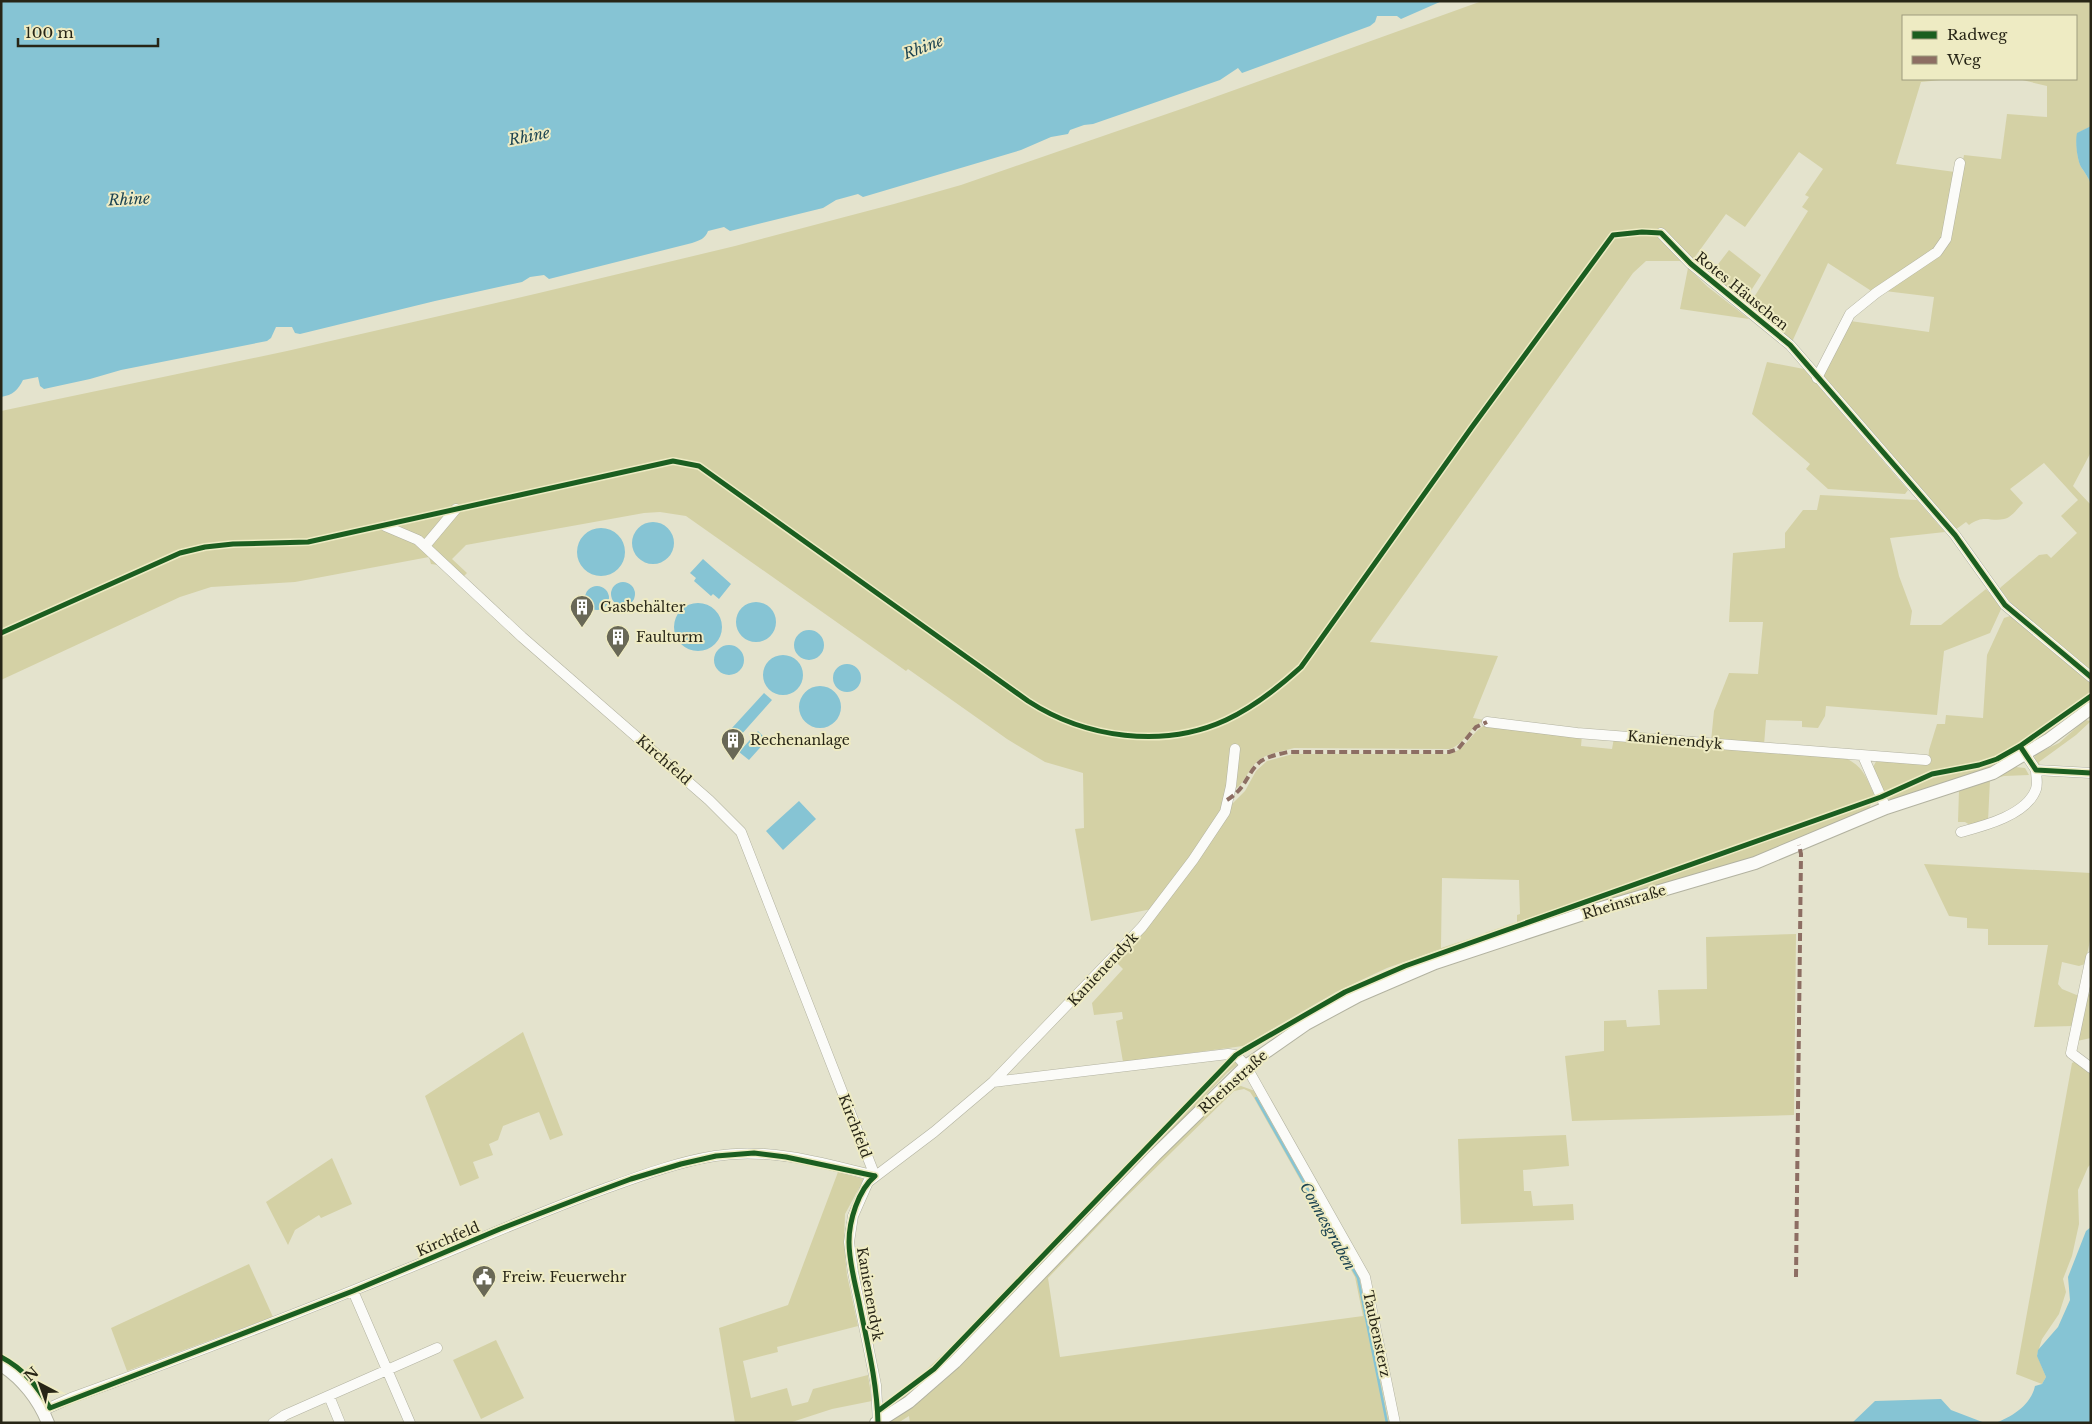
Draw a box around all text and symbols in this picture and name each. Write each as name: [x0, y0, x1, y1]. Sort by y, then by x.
scale bar: [18, 15, 158, 47]
legend: [1902, 15, 2077, 80]
text: 100 m: [25, 23, 74, 42]
text: Radweg: [1947, 25, 2008, 44]
water label: Rhine: [899, 31, 946, 64]
text: Weg: [1946, 50, 1982, 69]
water label: Rhine: [506, 123, 551, 149]
water label: Rhine: [107, 188, 150, 210]
street label: Rotes Häuschen: [1692, 248, 1793, 334]
building icon: Gasbehälter: [569, 594, 595, 628]
place label: Gasbehälter: [600, 598, 686, 616]
building icon: Faulturm: [605, 624, 631, 658]
place label: Faulturm: [636, 628, 703, 646]
building icon: Rechenanlage: [720, 727, 746, 761]
street label: Kanienendyk: [1627, 727, 1724, 753]
street label: Kirchfeld: [633, 731, 696, 789]
place label: Rechenanlage: [750, 731, 850, 749]
street label: Rheinstraße: [1580, 881, 1668, 923]
street label: Kanienendyk: [1064, 928, 1142, 1010]
street label: Rheinstraße: [1195, 1046, 1271, 1118]
street label: Kirchfeld: [835, 1092, 876, 1161]
water label: Connesgraben: [1296, 1179, 1360, 1273]
street label: Kirchfeld: [414, 1217, 483, 1260]
street label: Kanienendyk: [853, 1246, 887, 1343]
public building icon: Freiw. Feuerwehr: [471, 1264, 497, 1298]
place label: Freiw. Feuerwehr: [502, 1268, 627, 1286]
street label: Taubensterz: [1359, 1289, 1395, 1379]
north arrow: [15, 1359, 65, 1409]
text: N: [21, 1363, 42, 1385]

